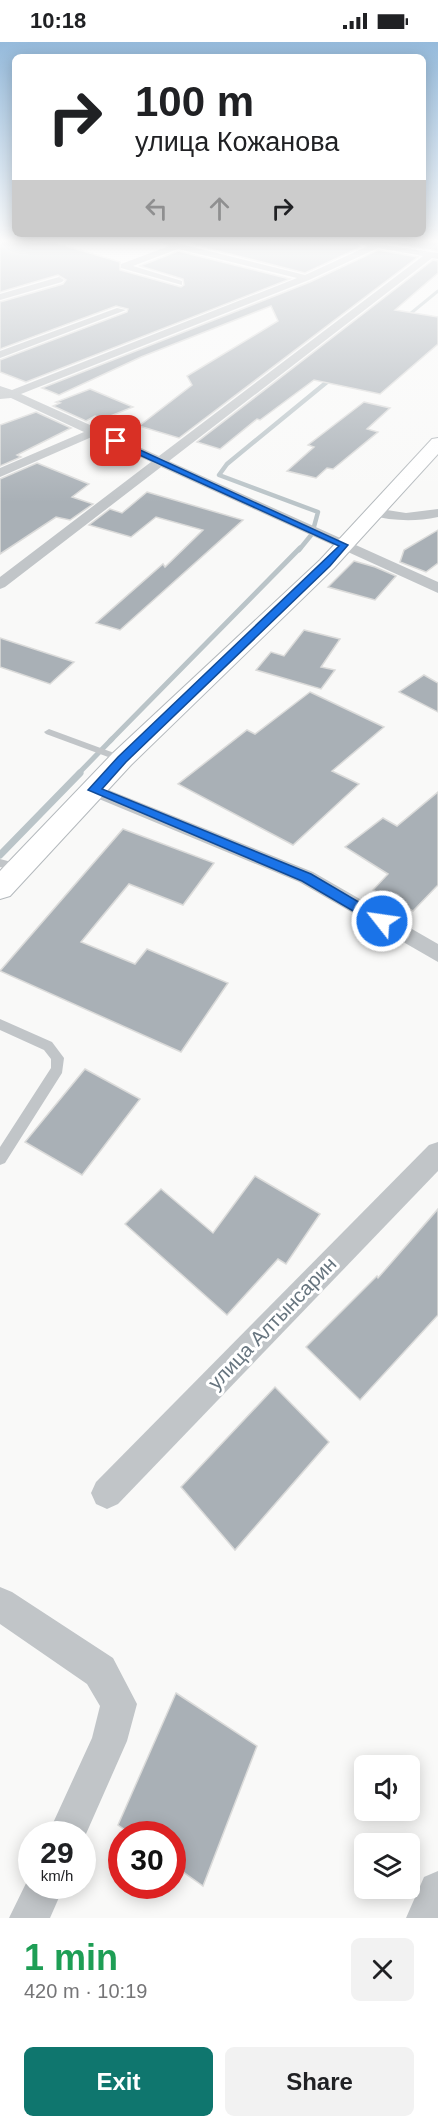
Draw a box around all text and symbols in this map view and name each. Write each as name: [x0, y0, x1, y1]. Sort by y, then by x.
text: 10:18: [30, 8, 86, 33]
icon: right: [36, 78, 114, 156]
text: 100 m: [135, 78, 254, 125]
text: улица Кожанова: [135, 127, 339, 157]
icon: left: [140, 192, 173, 225]
icon: ahead: [203, 192, 236, 225]
icon: right: [266, 192, 299, 225]
pin: [90, 415, 141, 466]
icon: arrive: [99, 424, 132, 457]
position arrow: [350, 889, 414, 953]
street label: улица Алтынсарин: [203, 1253, 341, 1393]
map controls: [354, 1755, 420, 1899]
button: sound: [354, 1755, 420, 1821]
speed limit sign: 30: [108, 1821, 186, 1899]
button: layers: [354, 1833, 420, 1899]
text: 29: [40, 1836, 74, 1869]
text: km/h: [41, 1867, 73, 1884]
text: 1 min: [24, 1937, 118, 1978]
button: close: [351, 1938, 414, 2001]
text: 420 m · 10:19: [24, 1980, 147, 2002]
button: Exit: [24, 2047, 213, 2116]
button: Share: [225, 2047, 414, 2116]

